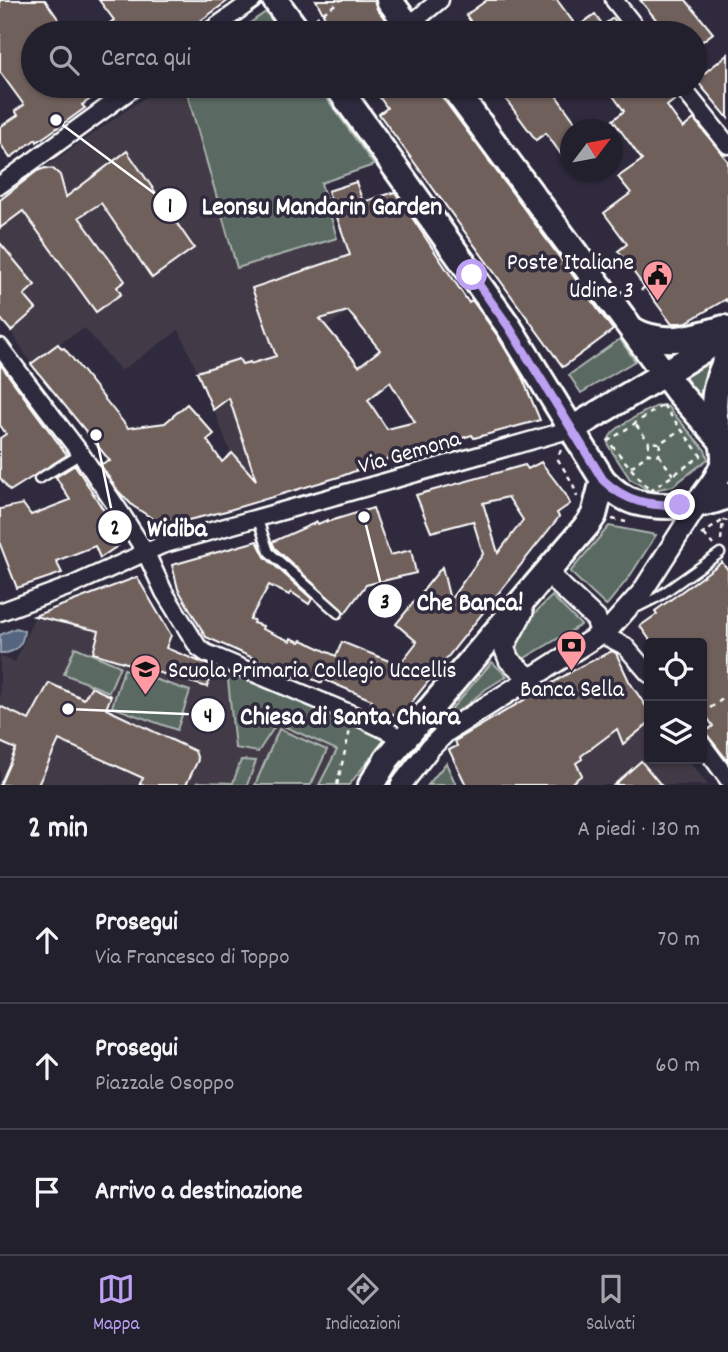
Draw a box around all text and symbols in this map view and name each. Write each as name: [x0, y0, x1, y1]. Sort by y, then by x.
search box: [21, 21, 707, 98]
icon: search: [45, 41, 83, 79]
text: Cerca qui: [101, 41, 191, 78]
north arrow: [560, 119, 623, 182]
callout: Leonsu Mandarin Garden: [152, 182, 456, 229]
text: Leonsu Mandarin Garden: [202, 190, 442, 227]
text: 1: [168, 193, 172, 223]
place label: Poste Italiane Udine 3: [507, 247, 634, 309]
public building icon: Poste Italiane Udine 3: [640, 258, 674, 302]
route start: [456, 259, 487, 290]
street label: Via Gemona: [355, 423, 466, 485]
route end: [664, 489, 695, 520]
callout: Widiba: [98, 504, 221, 551]
text: Widiba: [147, 512, 208, 549]
text: 2: [110, 515, 120, 545]
callout: Che Banca!: [367, 577, 537, 624]
text: Che Banca!: [417, 586, 523, 623]
text: 3: [380, 589, 390, 619]
bank icon: Banca Sella: [555, 629, 589, 673]
map controls: [644, 638, 707, 764]
button: locate: [644, 638, 707, 701]
school or university icon: Scuola Primaria Collegio Uccellis: [128, 652, 162, 696]
place label: Scuola Primaria Collegio Uccellis: [168, 655, 457, 689]
place label: Banca Sella: [520, 674, 625, 708]
callout: Chiesa di Santa Chiara: [191, 691, 474, 738]
text: Chiesa di Santa Chiara: [240, 700, 461, 737]
button: layers: [644, 701, 707, 764]
text: 4: [204, 703, 212, 733]
text: 2 min: [28, 809, 88, 852]
text: A piedi · 130 m: [578, 814, 700, 847]
text: Prosegui: [95, 905, 178, 942]
icon: ahead: [28, 921, 66, 959]
text: 70 m: [658, 924, 700, 957]
text: Via Francesco di Toppo: [95, 942, 289, 975]
text: Prosegui: [95, 1031, 178, 1068]
icon: ahead: [28, 1047, 66, 1085]
text: 60 m: [655, 1050, 700, 1083]
text: Piazzale Osoppo: [95, 1068, 234, 1101]
icon: arrive: [28, 1173, 66, 1211]
text: Arrivo a destinazione: [95, 1174, 303, 1211]
tab: Mappa: [93, 1270, 139, 1339]
tab: Indicazioni: [325, 1270, 400, 1339]
tab: Salvati: [586, 1270, 635, 1339]

